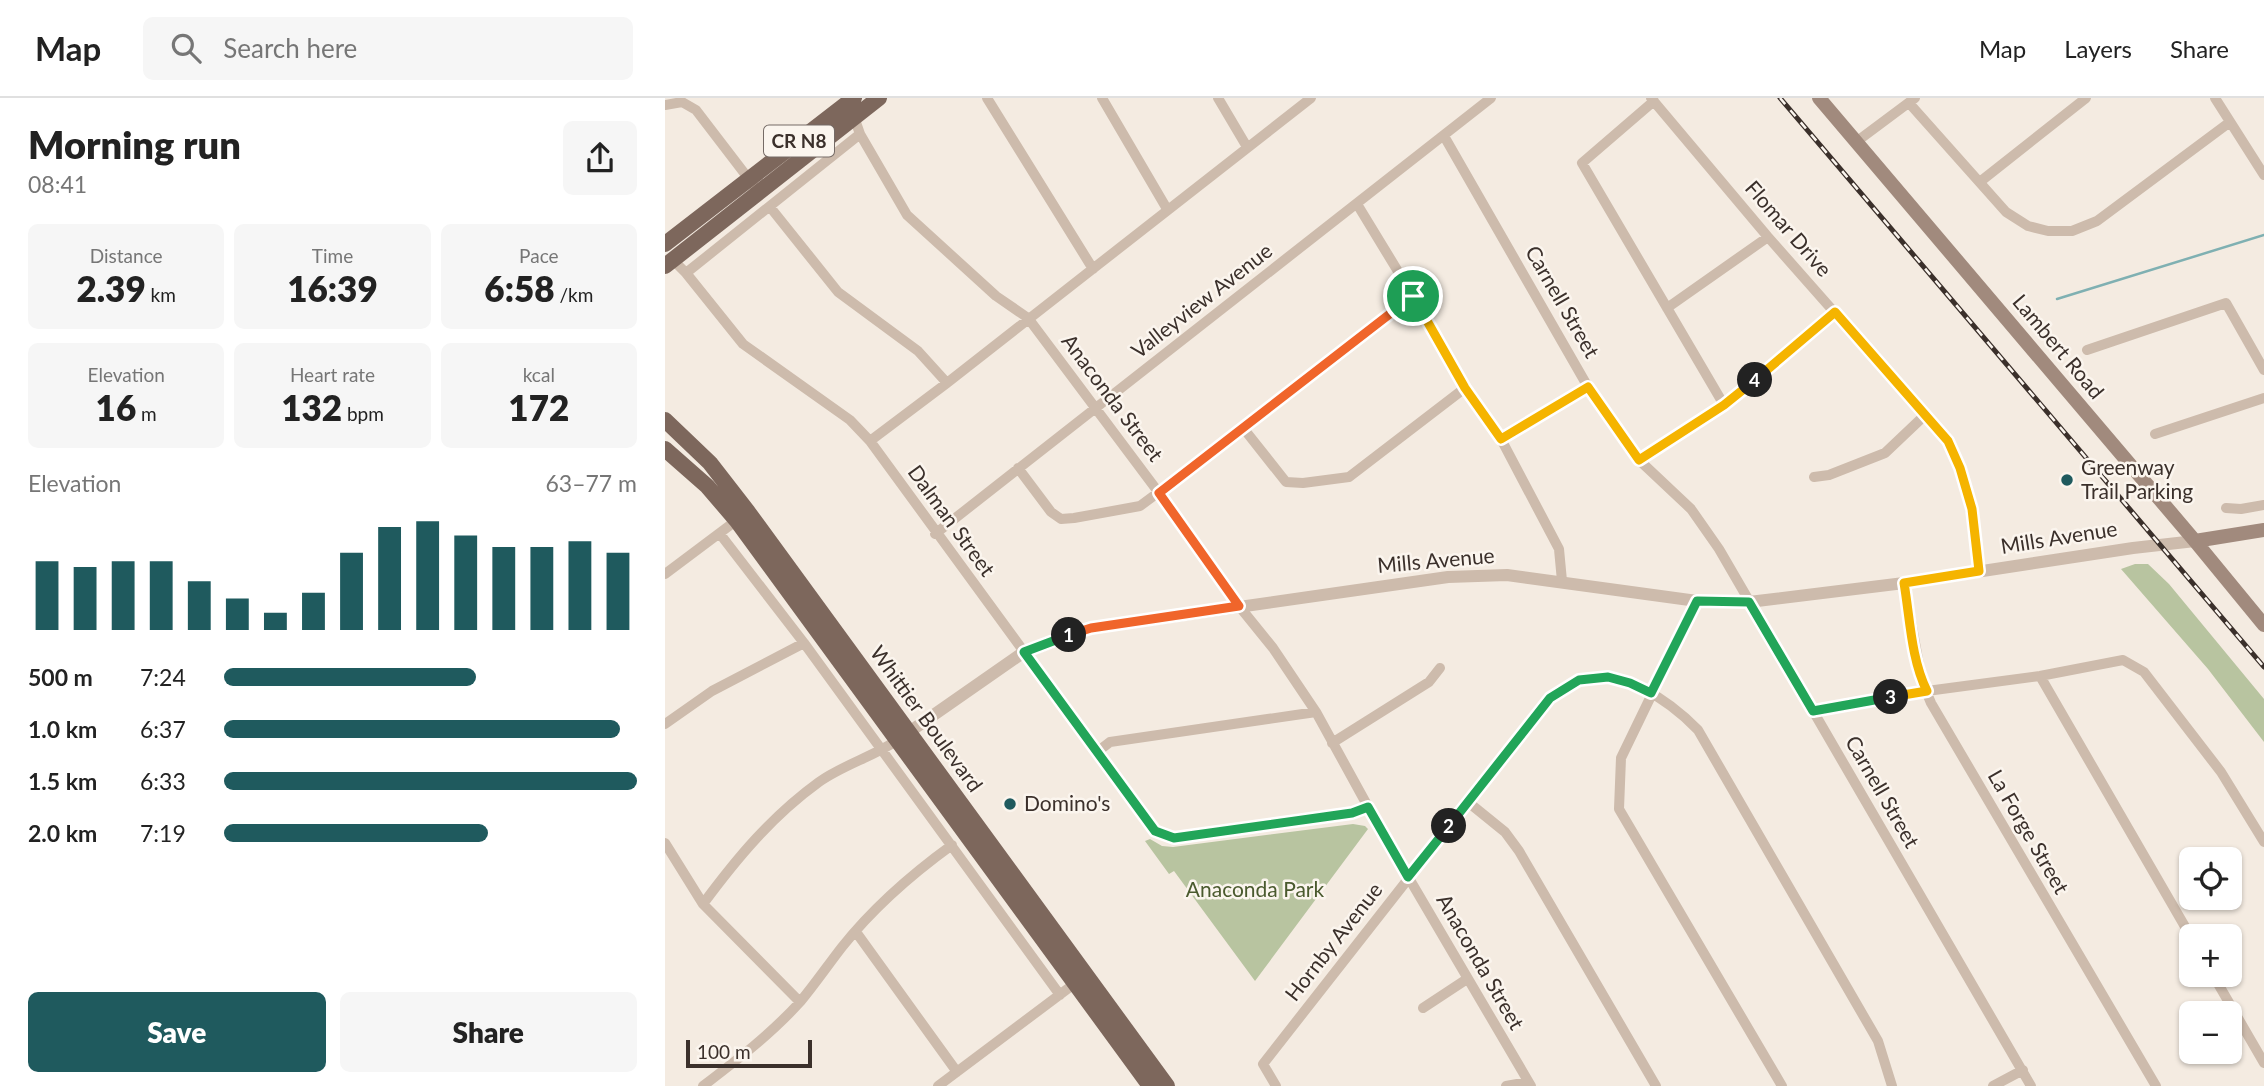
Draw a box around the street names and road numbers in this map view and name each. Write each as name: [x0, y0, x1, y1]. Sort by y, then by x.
road number: CR N8: [764, 126, 834, 156]
street label: Flomar Drive: [1741, 175, 1838, 281]
street label: Valleyview Avenue: [1126, 237, 1276, 363]
street label: Carnell Street: [1521, 241, 1606, 362]
street label: Lambert Road: [2008, 289, 2110, 403]
street label: Anaconda Street: [1057, 329, 1169, 466]
street label: Dalman Street: [904, 460, 1001, 581]
street label: Mills Avenue: [1999, 515, 2119, 558]
street label: Mills Avenue: [1376, 542, 1496, 577]
street label: Whittier Boulevard: [866, 640, 989, 796]
street label: Carnell Street: [1841, 731, 1926, 852]
street label: La Forge Street: [1984, 765, 2075, 898]
street label: Hornby Avenue: [1279, 877, 1387, 1005]
street label: Anaconda Street: [1432, 889, 1531, 1034]

